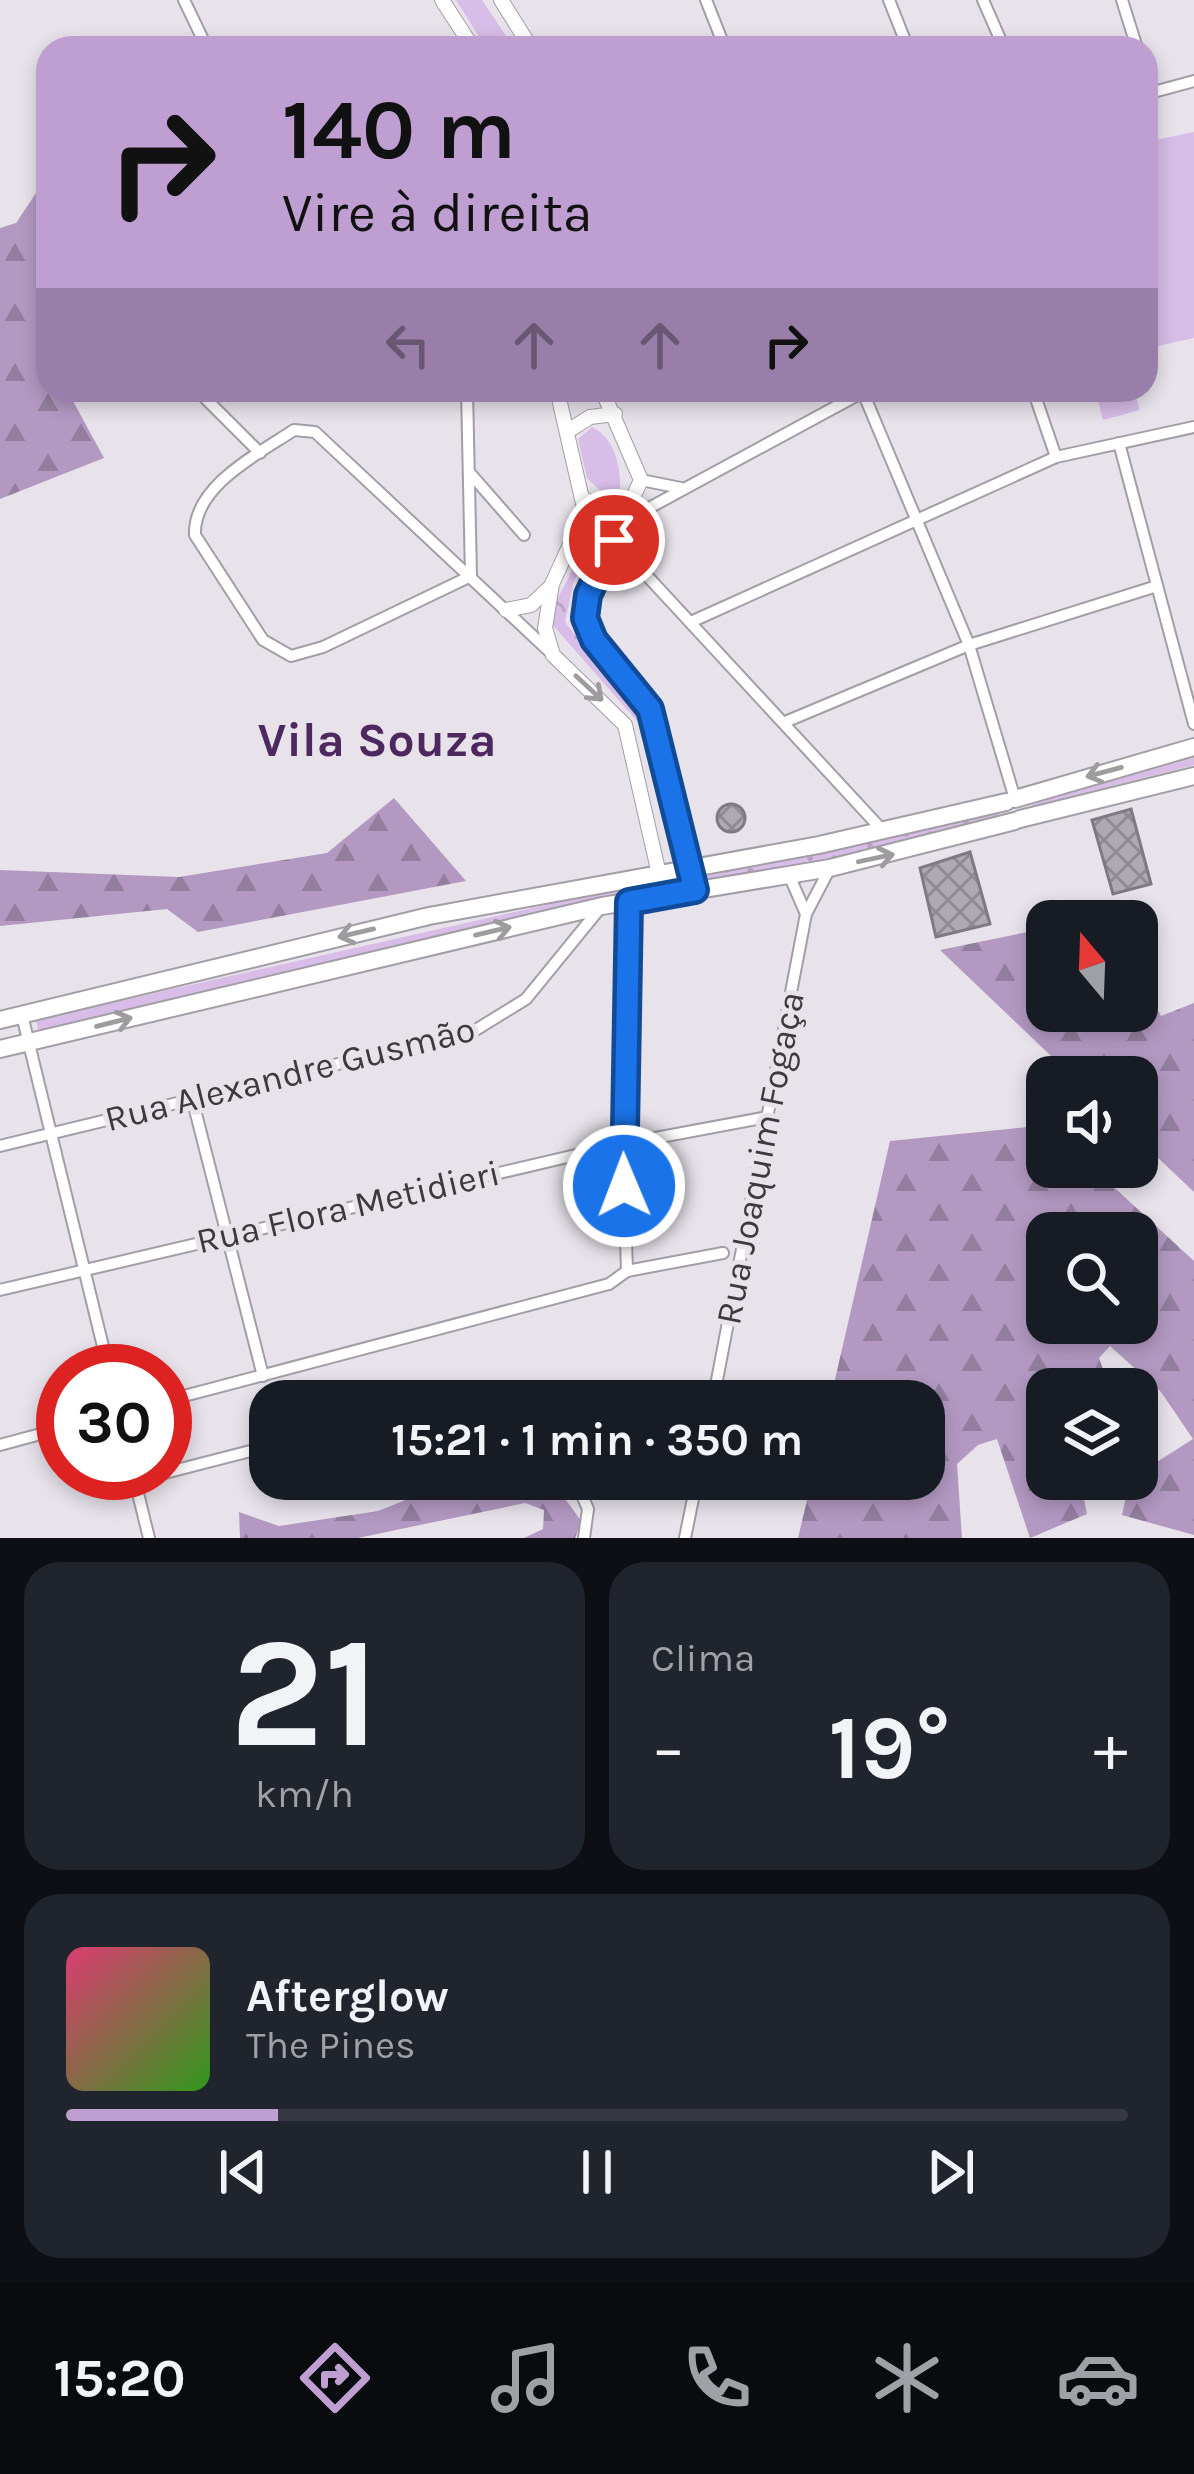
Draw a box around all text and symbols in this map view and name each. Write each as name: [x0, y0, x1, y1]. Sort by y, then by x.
text: 140 m: [282, 81, 516, 179]
icon: right: [84, 84, 240, 240]
text: Vire à direita: [282, 181, 593, 245]
icon: left: [375, 312, 441, 378]
icon: ahead: [501, 312, 567, 378]
icon: ahead: [627, 312, 693, 378]
icon: right: [753, 312, 819, 378]
pin: [563, 489, 665, 591]
icon: arrive: [581, 507, 647, 573]
one-way arrow: [574, 674, 604, 701]
district label: Vila Souza: [257, 712, 497, 768]
one-way arrow: [1086, 762, 1124, 784]
one-way arrow: [856, 845, 894, 868]
north arrow: [1026, 900, 1158, 1032]
map controls: [1026, 900, 1158, 1500]
one-way arrow: [473, 919, 511, 941]
one-way arrow: [338, 923, 376, 945]
street label: Rua Joaquim Fogaça: [707, 988, 813, 1328]
street label: Rua Alexandre Gusmão: [101, 1008, 479, 1140]
one-way arrow: [94, 1010, 132, 1032]
button: sound: [1026, 1056, 1158, 1188]
position arrow: [561, 1123, 687, 1249]
street label: Rua Flora Metidieri: [192, 1152, 504, 1262]
button: search: [1026, 1212, 1158, 1344]
speed limit sign: 30: [36, 1344, 192, 1500]
button: layers: [1026, 1368, 1158, 1500]
text: 15:21 · 1 min · 350 m: [391, 1414, 803, 1466]
text: 21: [230, 1602, 380, 1784]
text: Clima: [651, 1635, 755, 1681]
text: 19°: [829, 1695, 950, 1801]
text: −: [651, 1709, 686, 1787]
text: +: [1093, 1709, 1128, 1787]
text: km/h: [255, 1771, 354, 1817]
text: Afterglow: [246, 1970, 449, 2022]
text: The Pines: [246, 2022, 416, 2068]
icon: previous: [210, 2139, 276, 2205]
icon: pause: [564, 2139, 630, 2205]
icon: next: [918, 2139, 984, 2205]
icon: directions: [293, 2336, 377, 2420]
icon: music: [484, 2336, 568, 2420]
icon: phone: [675, 2336, 759, 2420]
icon: climate: [865, 2336, 949, 2420]
icon: car: [1056, 2336, 1140, 2420]
text: 15:20: [53, 2346, 186, 2410]

